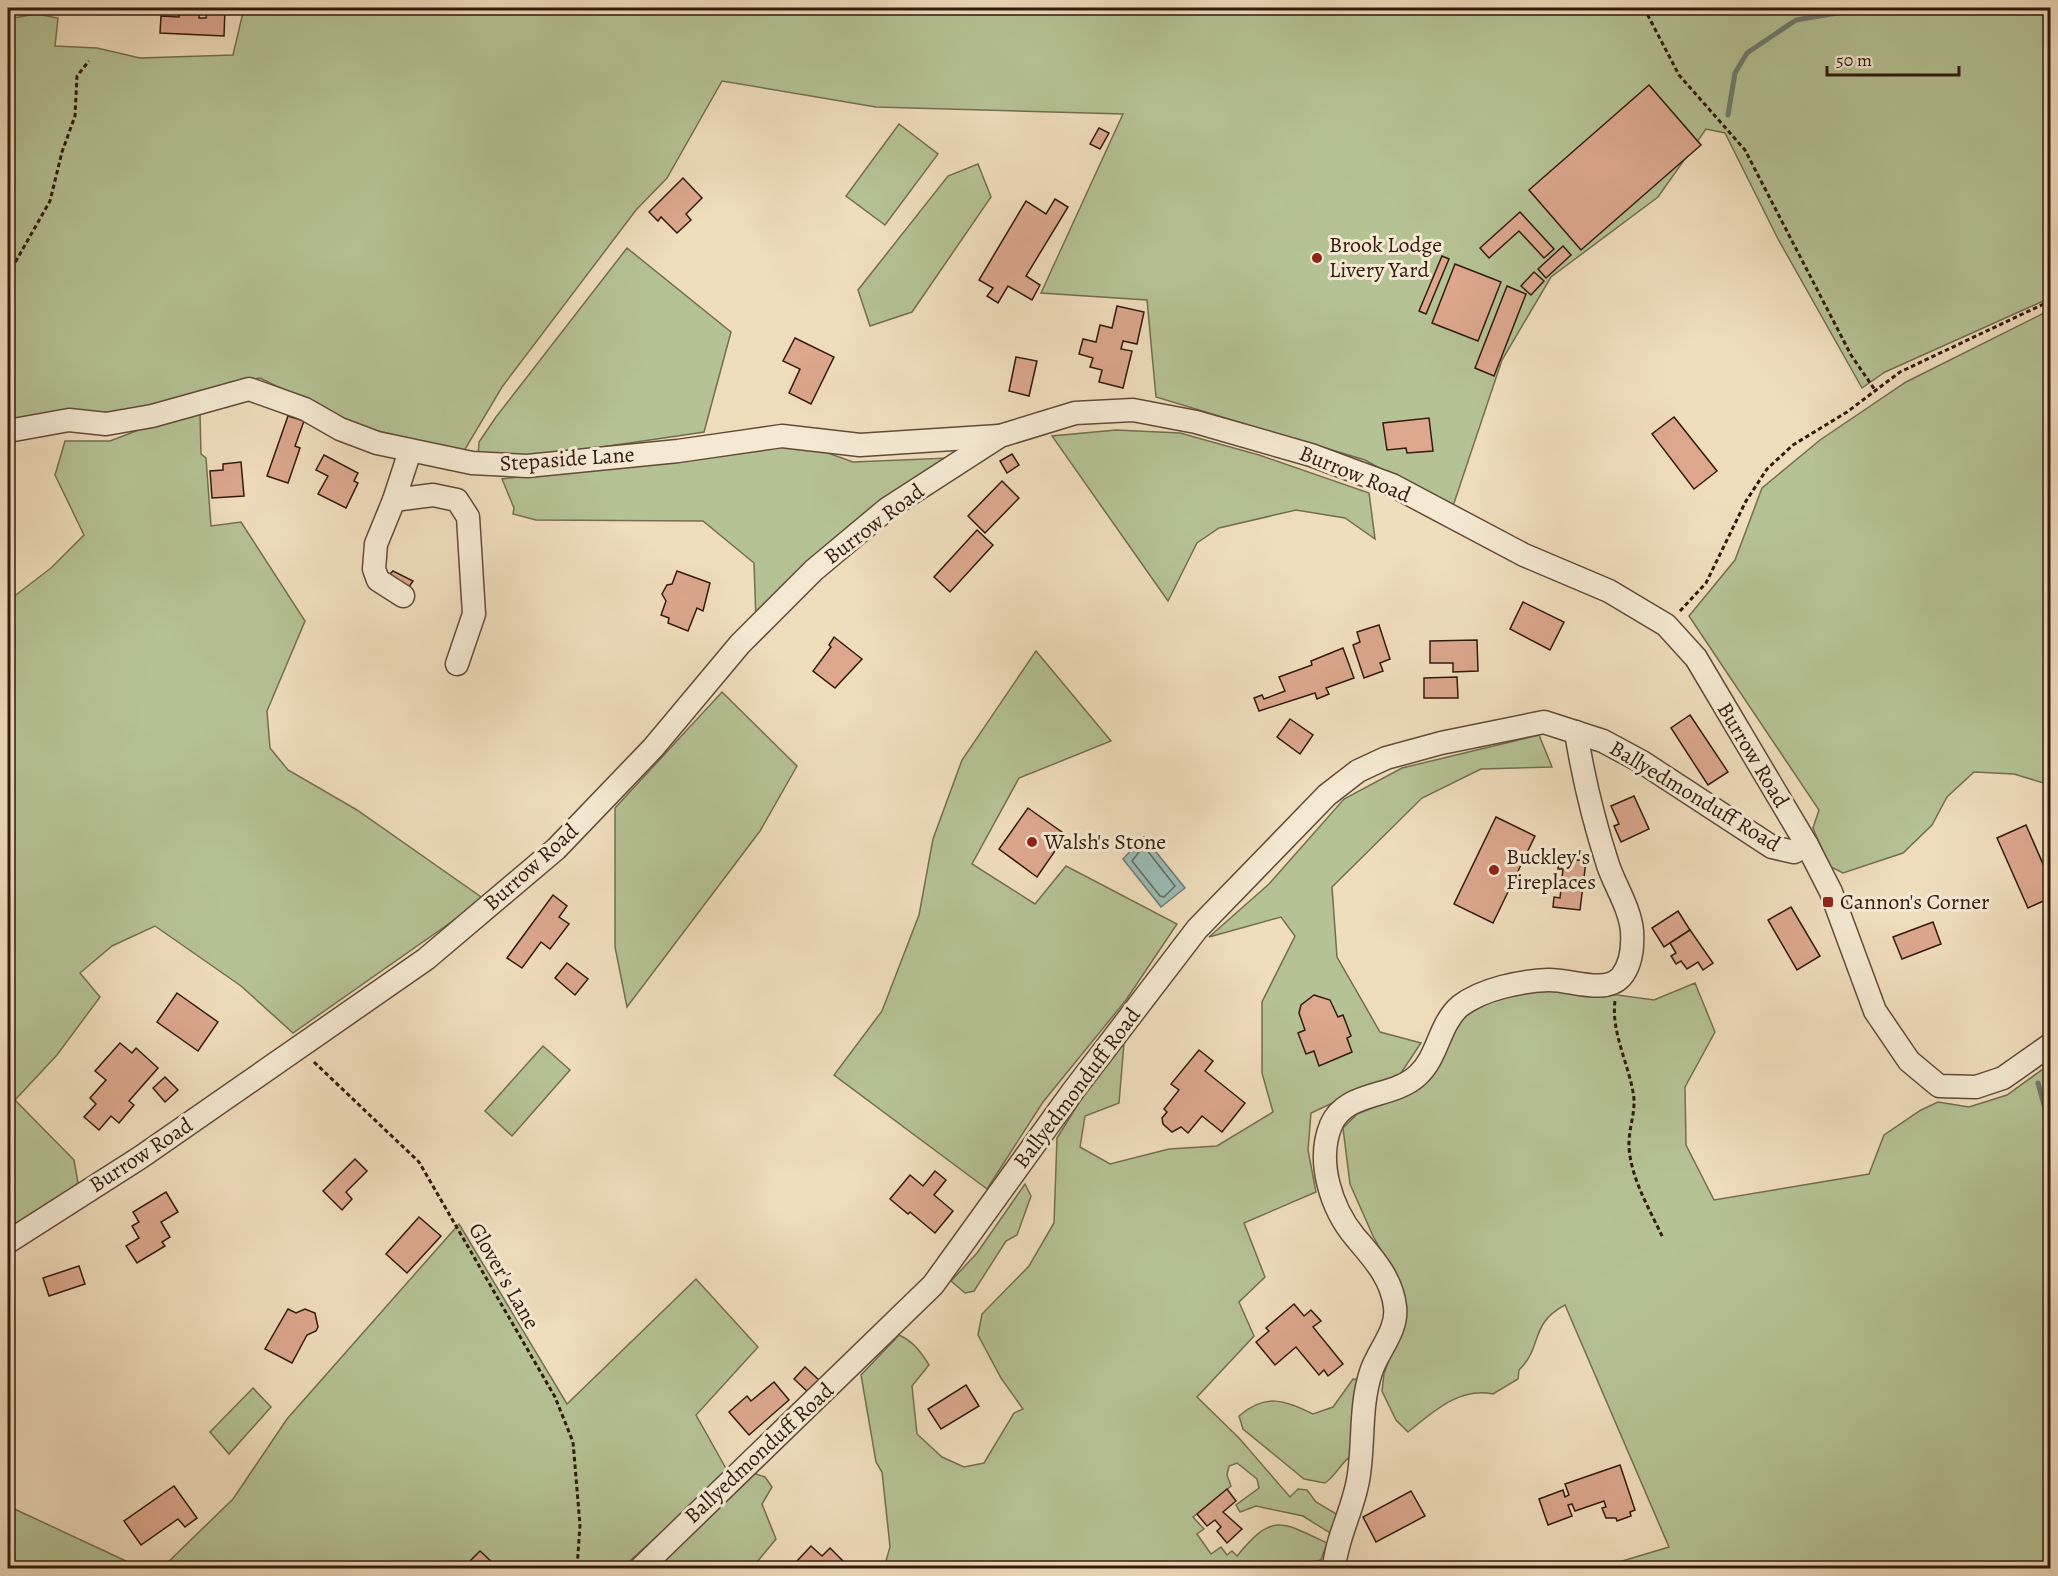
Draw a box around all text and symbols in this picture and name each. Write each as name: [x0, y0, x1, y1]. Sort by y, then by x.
scale bar: [1827, 39, 1959, 77]
text: 50 m: [1836, 48, 1872, 72]
place label: Brook Lodge Livery Yard: [1329, 230, 1442, 285]
marker: Brook Lodge Livery Yard: [1310, 251, 1324, 265]
street label: Burrow Road: [1295, 438, 1415, 510]
street label: Stepaside Lane: [499, 439, 635, 479]
street label: Burrow Road: [818, 476, 930, 571]
street label: Burrow Road: [1710, 697, 1796, 813]
street label: Ballyedmonduff Road: [1604, 733, 1786, 859]
street label: Burrow Road: [477, 816, 585, 918]
place label: Walsh's Stone: [1043, 827, 1166, 857]
marker: Walsh's Stone: [1025, 835, 1039, 849]
place label: Buckley's Fireplaces: [1506, 842, 1596, 897]
marker: Buckley's Fireplaces: [1487, 863, 1501, 877]
place label: Cannon's Corner: [1840, 887, 1990, 917]
marker: Cannon's Corner: [1821, 895, 1835, 909]
street label: Ballyedmonduff Road: [1007, 1001, 1148, 1175]
street label: Burrow Road: [83, 1110, 199, 1200]
street label: Glover's Lane: [461, 1217, 547, 1335]
street label: Ballyedmonduff Road: [678, 1376, 840, 1530]

